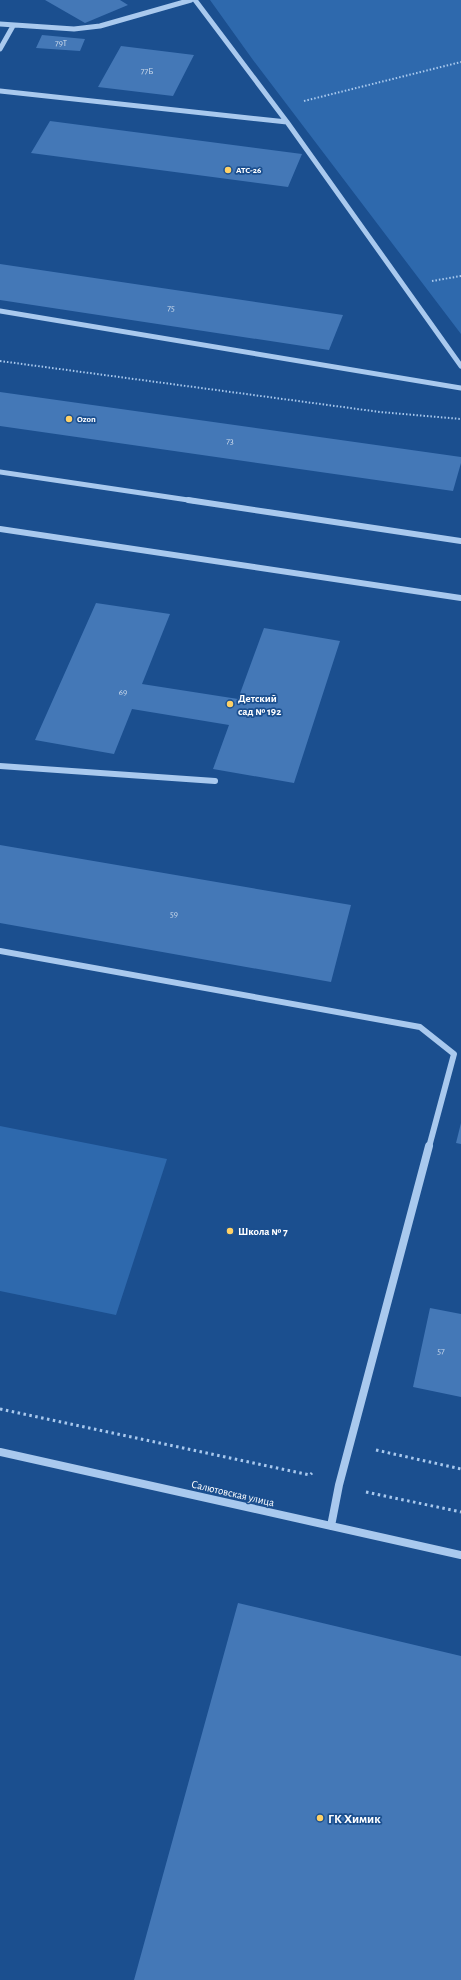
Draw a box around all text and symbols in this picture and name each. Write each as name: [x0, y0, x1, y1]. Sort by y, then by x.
house number: 79Т: [55, 39, 68, 48]
house number: 77Б: [141, 67, 153, 76]
marker: АТС-26: [223, 165, 233, 175]
place label: АТС-26: [236, 166, 262, 175]
house number: 75: [167, 304, 175, 313]
marker: Ozon: [64, 414, 74, 424]
place label: Ozon: [77, 415, 96, 424]
house number: 73: [226, 437, 234, 446]
house number: 69: [119, 688, 127, 697]
place label: Детский сад № 192: [238, 693, 281, 717]
marker: Детский сад № 192: [225, 699, 235, 709]
house number: 59: [170, 910, 178, 919]
marker: Школа № 7: [225, 1226, 235, 1236]
place label: Школа № 7: [238, 1226, 288, 1237]
house number: 57: [437, 1347, 445, 1356]
street label: Салютовская улица: [190, 1479, 276, 1508]
marker: ГК Химик: [315, 1813, 325, 1823]
place label: ГК Химик: [328, 1813, 381, 1826]

